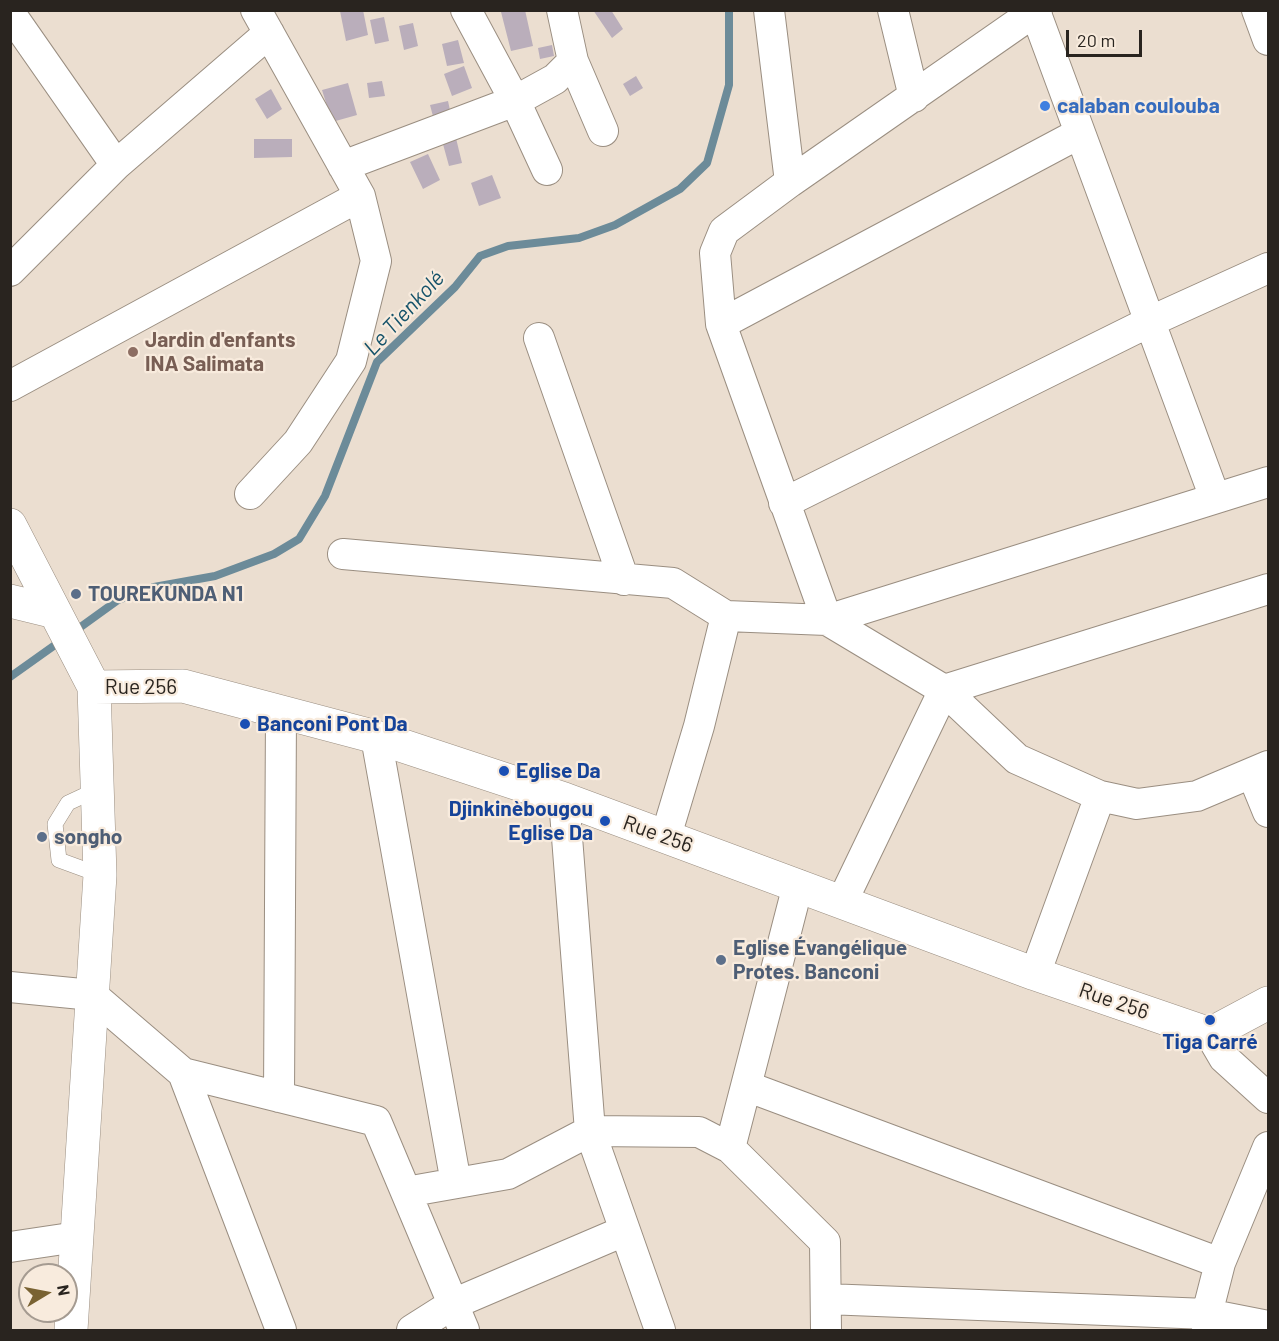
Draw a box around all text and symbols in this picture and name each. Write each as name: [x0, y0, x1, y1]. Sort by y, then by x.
scale bar: [1069, 18, 1146, 56]
text: 20 m: [1077, 29, 1115, 51]
place label: calaban coulouba: [1057, 93, 1220, 119]
marker: calaban coulouba: [1038, 99, 1052, 113]
water label: Le Tienkolé: [358, 265, 450, 361]
place label: Jardin d'enfants INA Salimata: [145, 327, 295, 377]
marker: Jardin d'enfants INA Salimata: [126, 345, 140, 359]
place label: TOUREKUNDA N1: [88, 581, 243, 607]
marker: TOUREKUNDA N1: [69, 587, 83, 601]
street label: Rue 256: [105, 674, 177, 700]
place label: Banconi Pont Da: [257, 711, 408, 737]
marker: Banconi Pont Da: [238, 717, 252, 731]
place label: Eglise Da: [516, 758, 601, 784]
marker: Eglise Da: [497, 764, 511, 778]
place label: Djinkinèbougou Eglise Da: [449, 796, 593, 846]
street label: Rue 256: [620, 810, 696, 858]
marker: Djinkinèbougou Eglise Da: [598, 814, 612, 828]
place label: songho: [54, 824, 123, 850]
marker: songho: [35, 830, 49, 844]
place label: Eglise Évangélique Protes. Banconi: [733, 935, 907, 985]
marker: Eglise Évangélique Protes. Banconi: [714, 953, 728, 967]
street label: Rue 256: [1076, 977, 1152, 1025]
marker: Tiga Carré: [1203, 1013, 1217, 1027]
place label: Tiga Carré: [1162, 1029, 1258, 1055]
north arrow: [18, 1263, 78, 1323]
text: N: [54, 1283, 75, 1297]

